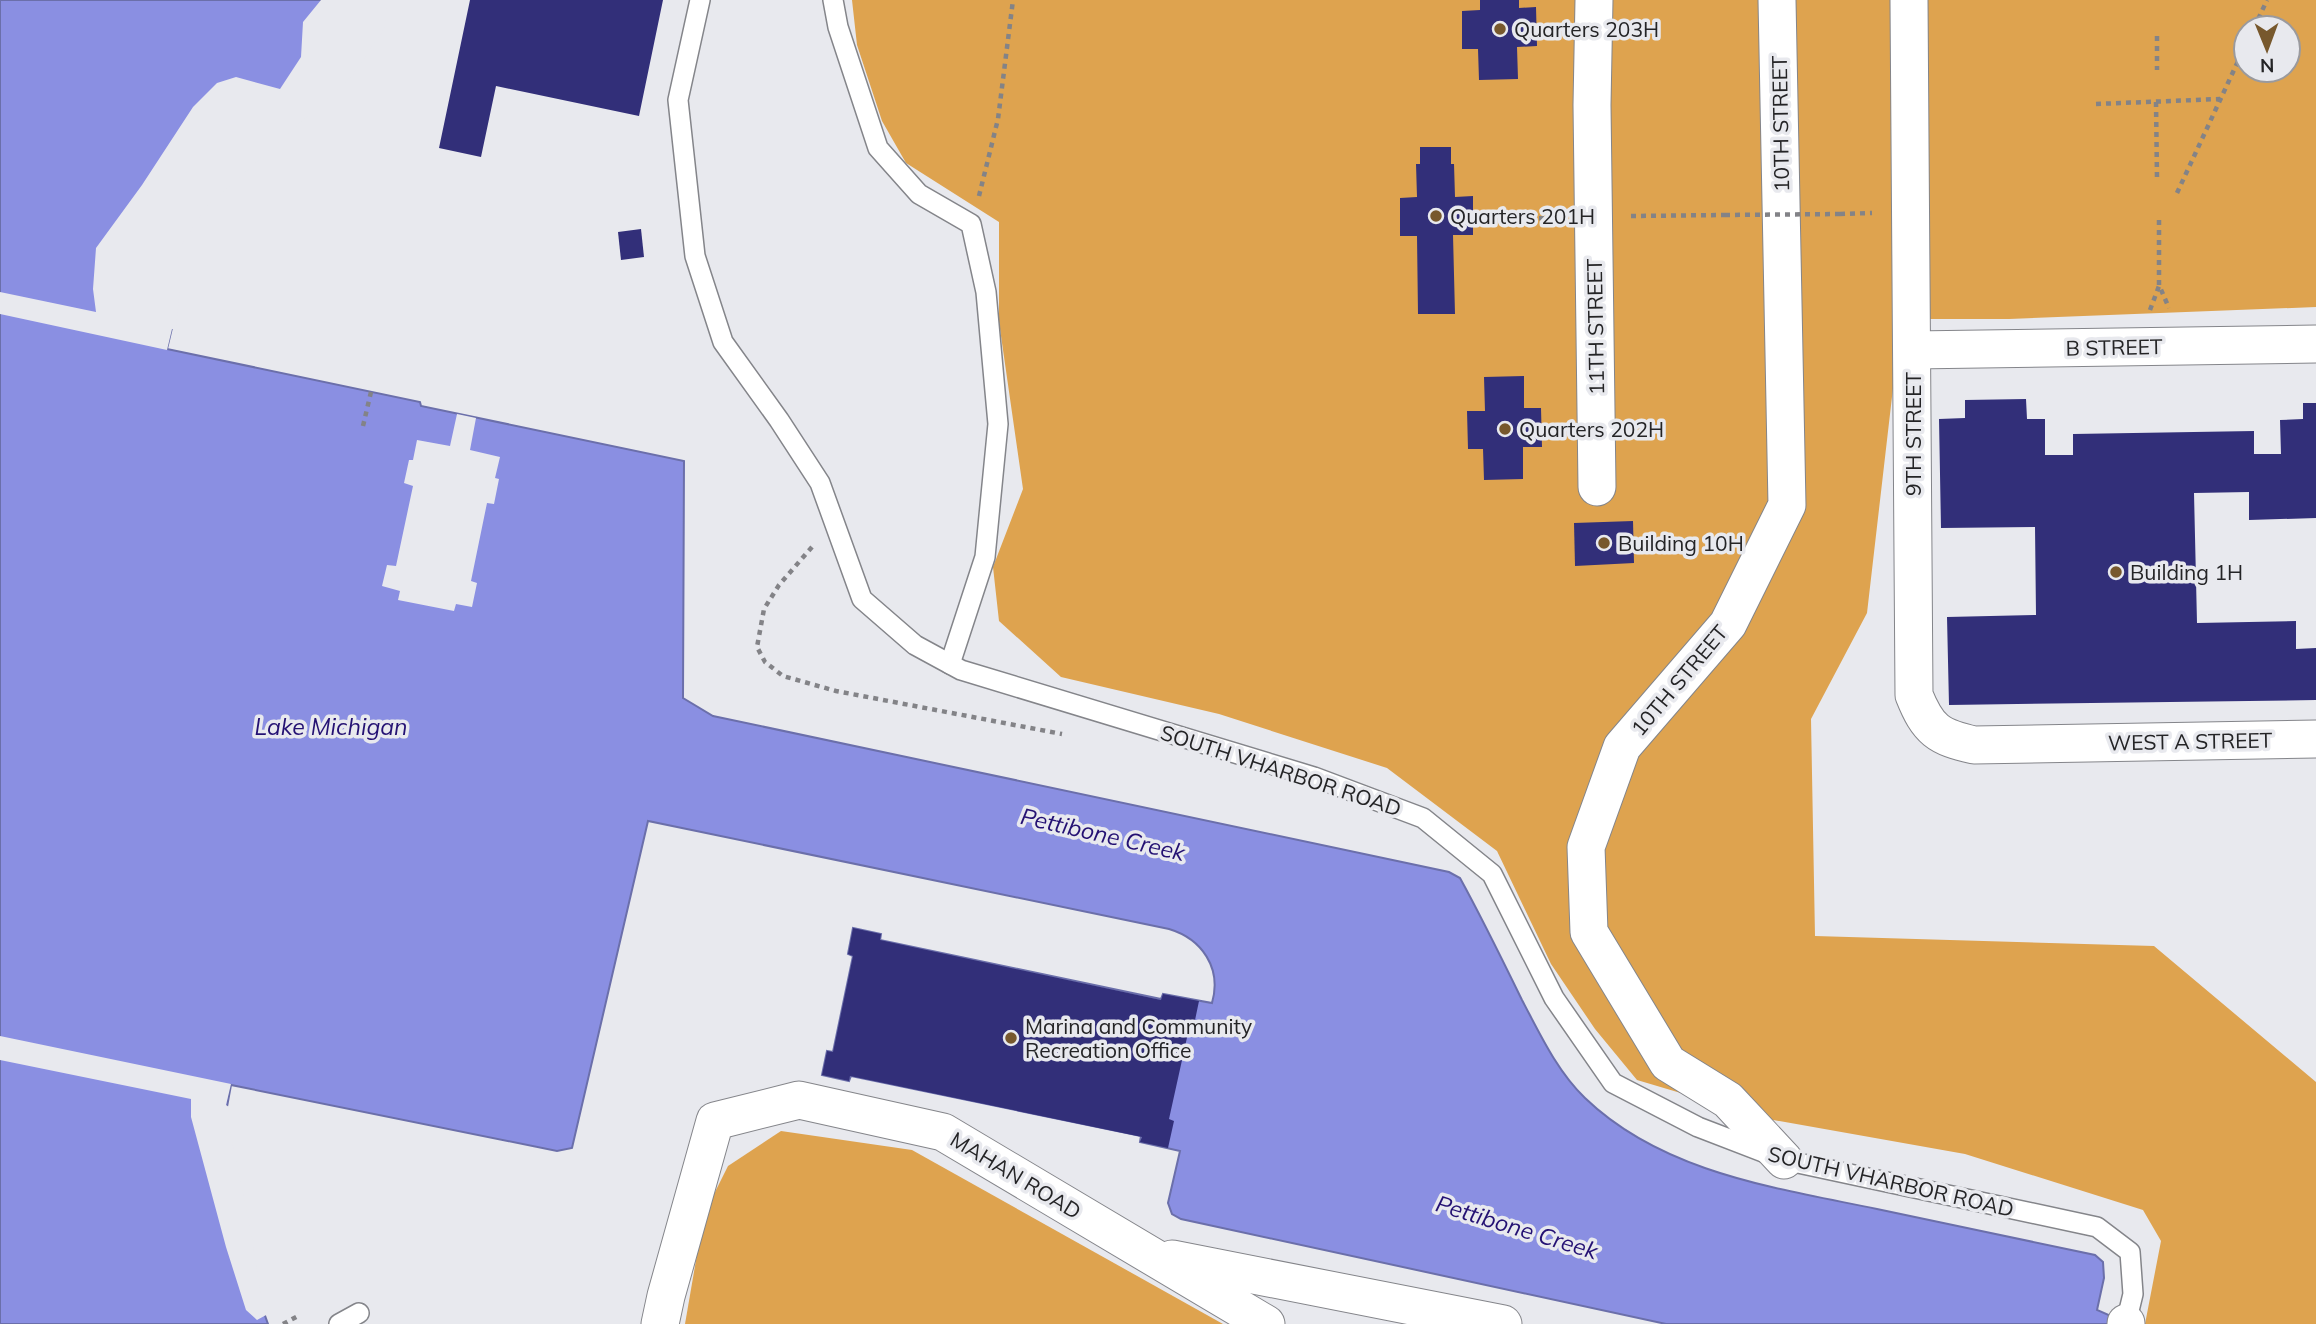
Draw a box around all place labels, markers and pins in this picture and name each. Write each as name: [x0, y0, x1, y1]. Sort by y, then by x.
place label: Quarters 203H: [1514, 16, 1659, 42]
marker: Quarters 203H: [1492, 21, 1508, 37]
place label: Quarters 201H: [1450, 203, 1595, 229]
marker: Quarters 201H: [1428, 208, 1444, 224]
place label: Quarters 202H: [1519, 416, 1664, 442]
marker: Quarters 202H: [1497, 421, 1513, 437]
place label: Building 10H: [1618, 530, 1744, 556]
marker: Building 10H: [1596, 535, 1612, 551]
place label: Building 1H: [2130, 559, 2243, 585]
marker: Building 1H: [2108, 564, 2124, 580]
place label: Marina and Community Recreation Office: [1025, 1013, 1252, 1063]
marker: Marina and Community Recreation Office: [1003, 1030, 1019, 1046]

